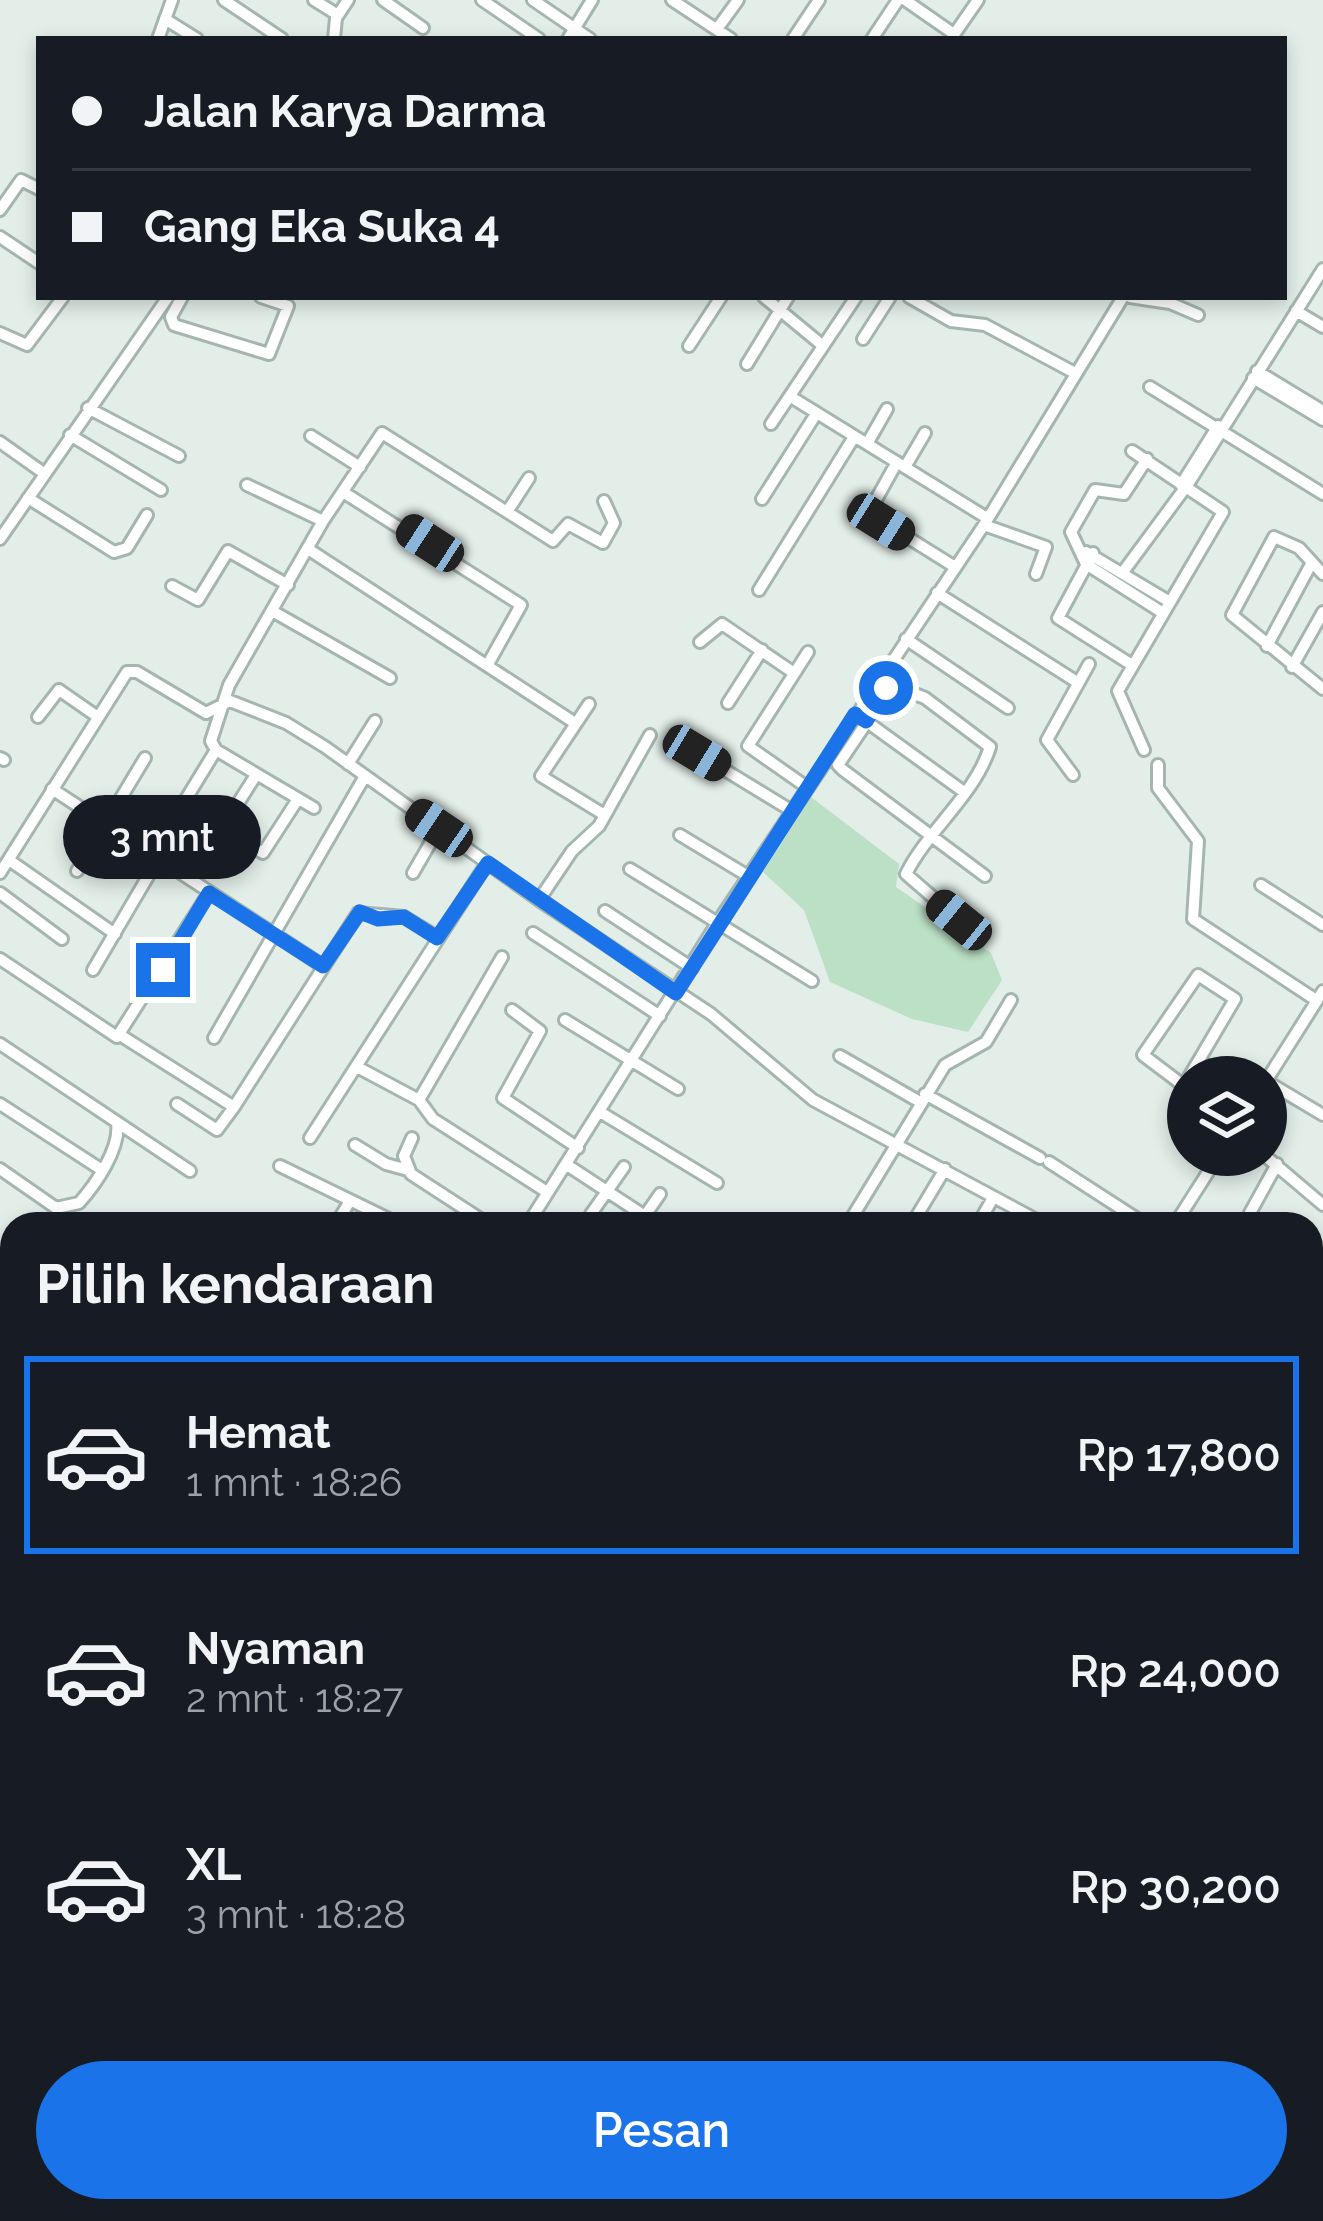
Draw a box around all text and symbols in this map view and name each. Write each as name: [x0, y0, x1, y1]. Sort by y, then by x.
text: Jalan Karya Darma: [144, 85, 546, 138]
text: Gang Eka Suka 4: [144, 200, 500, 253]
car: [841, 488, 921, 556]
car: [390, 508, 470, 578]
route start: [859, 661, 913, 715]
car: [657, 719, 737, 787]
car: [399, 793, 479, 863]
callout: 3 mnt: [64, 796, 262, 880]
text: 3 mnt: [110, 814, 214, 860]
car: [920, 883, 998, 957]
route end: [136, 943, 190, 997]
map controls: [1167, 1056, 1287, 1176]
button: layers: [1167, 1056, 1287, 1176]
text: Pilih kendaraan: [36, 1252, 435, 1316]
icon: car: [42, 1401, 150, 1509]
text: Hemat: [186, 1406, 331, 1459]
text: Rp 17,800: [1077, 1429, 1281, 1482]
text: 1 mnt · 18:26: [186, 1459, 402, 1505]
icon: car: [42, 1617, 150, 1725]
text: Nyaman: [186, 1622, 365, 1675]
text: Rp 24,000: [1069, 1645, 1281, 1698]
text: 2 mnt · 18:27: [186, 1675, 403, 1721]
icon: car: [42, 1833, 150, 1941]
text: XL: [186, 1838, 241, 1891]
text: Rp 30,200: [1070, 1861, 1281, 1914]
text: 3 mnt · 18:28: [186, 1891, 406, 1937]
button: Pesan: [36, 2061, 1287, 2199]

